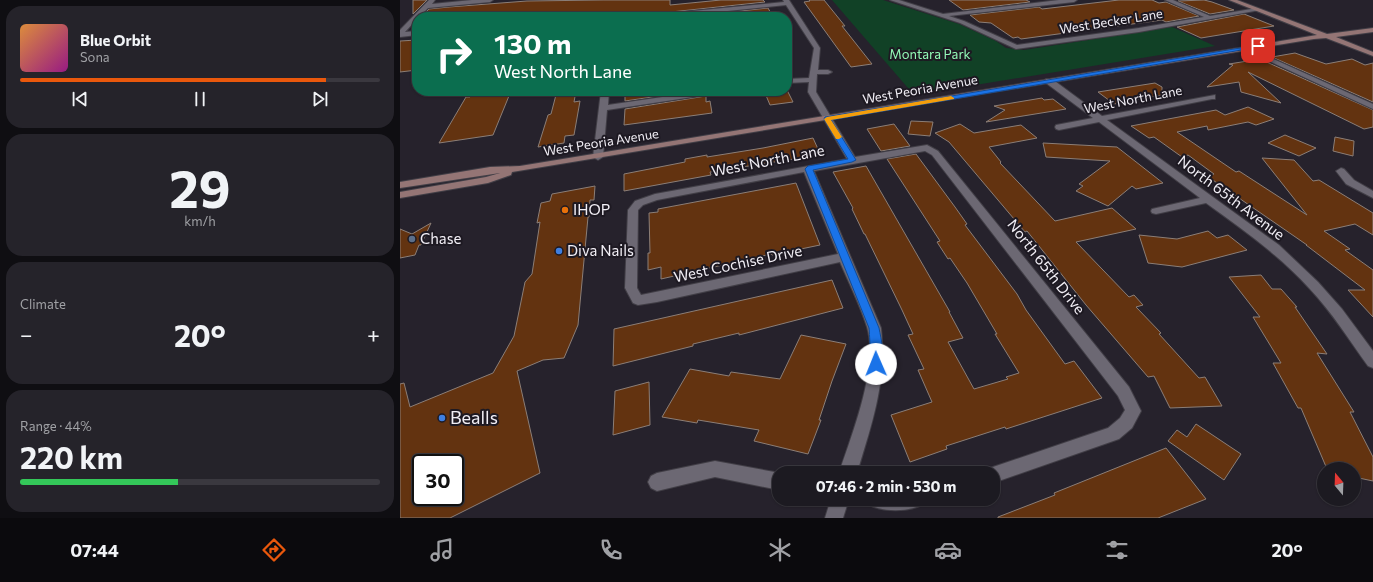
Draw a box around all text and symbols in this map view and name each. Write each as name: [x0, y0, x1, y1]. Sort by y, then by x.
street label: West Becker Lane: [1058, 5, 1164, 37]
text: 130 m: [494, 26, 571, 60]
icon: right: [428, 28, 480, 80]
pin: [1241, 29, 1275, 63]
text: Blue Orbit: [80, 31, 151, 49]
icon: arrive: [1247, 35, 1269, 57]
park label: Montara Park: [889, 46, 971, 62]
text: Sona: [80, 49, 110, 65]
text: West North Lane: [494, 60, 632, 82]
street label: West Peoria Avenue: [861, 71, 979, 107]
street label: West North Lane: [1083, 82, 1183, 116]
icon: previous: [69, 88, 91, 110]
icon: pause: [189, 88, 211, 110]
icon: next: [309, 88, 331, 110]
street label: West Peoria Avenue: [542, 125, 660, 159]
street label: West North Lane: [710, 140, 826, 180]
street label: North 65th Avenue: [1175, 151, 1289, 243]
text: 29: [169, 155, 231, 219]
place label: IHOP: [573, 200, 610, 218]
marker: IHOP: [560, 205, 570, 215]
text: km/h: [184, 213, 216, 229]
street label: North 65th Drive: [1004, 215, 1089, 317]
place label: Chase: [420, 229, 462, 247]
marker: Chase: [407, 234, 417, 244]
place label: Diva Nails: [567, 241, 634, 259]
street label: West Cochise Drive: [672, 241, 804, 285]
marker: Diva Nails: [554, 246, 564, 256]
text: Climate: [20, 296, 66, 312]
text: 20°: [174, 316, 226, 353]
text: −: [20, 321, 33, 348]
text: +: [367, 321, 380, 348]
position arrow: [855, 343, 897, 385]
place label: Bealls: [450, 406, 498, 428]
marker: Bealls: [437, 413, 447, 423]
text: Range · 44%: [20, 418, 92, 434]
text: 220 km: [20, 438, 123, 475]
speed limit sign: 30: [412, 454, 464, 506]
north arrow: [1317, 462, 1361, 506]
map controls: [1317, 462, 1361, 506]
text: 07:46 · 2 min · 530 m: [816, 477, 956, 495]
icon: directions: [260, 536, 288, 564]
icon: music: [428, 536, 456, 564]
icon: phone: [597, 536, 625, 564]
icon: climate: [766, 536, 794, 564]
icon: car: [934, 536, 962, 564]
icon: filters: [1103, 536, 1131, 564]
text: 07:44: [70, 539, 119, 561]
text: 20°: [1271, 539, 1303, 561]

